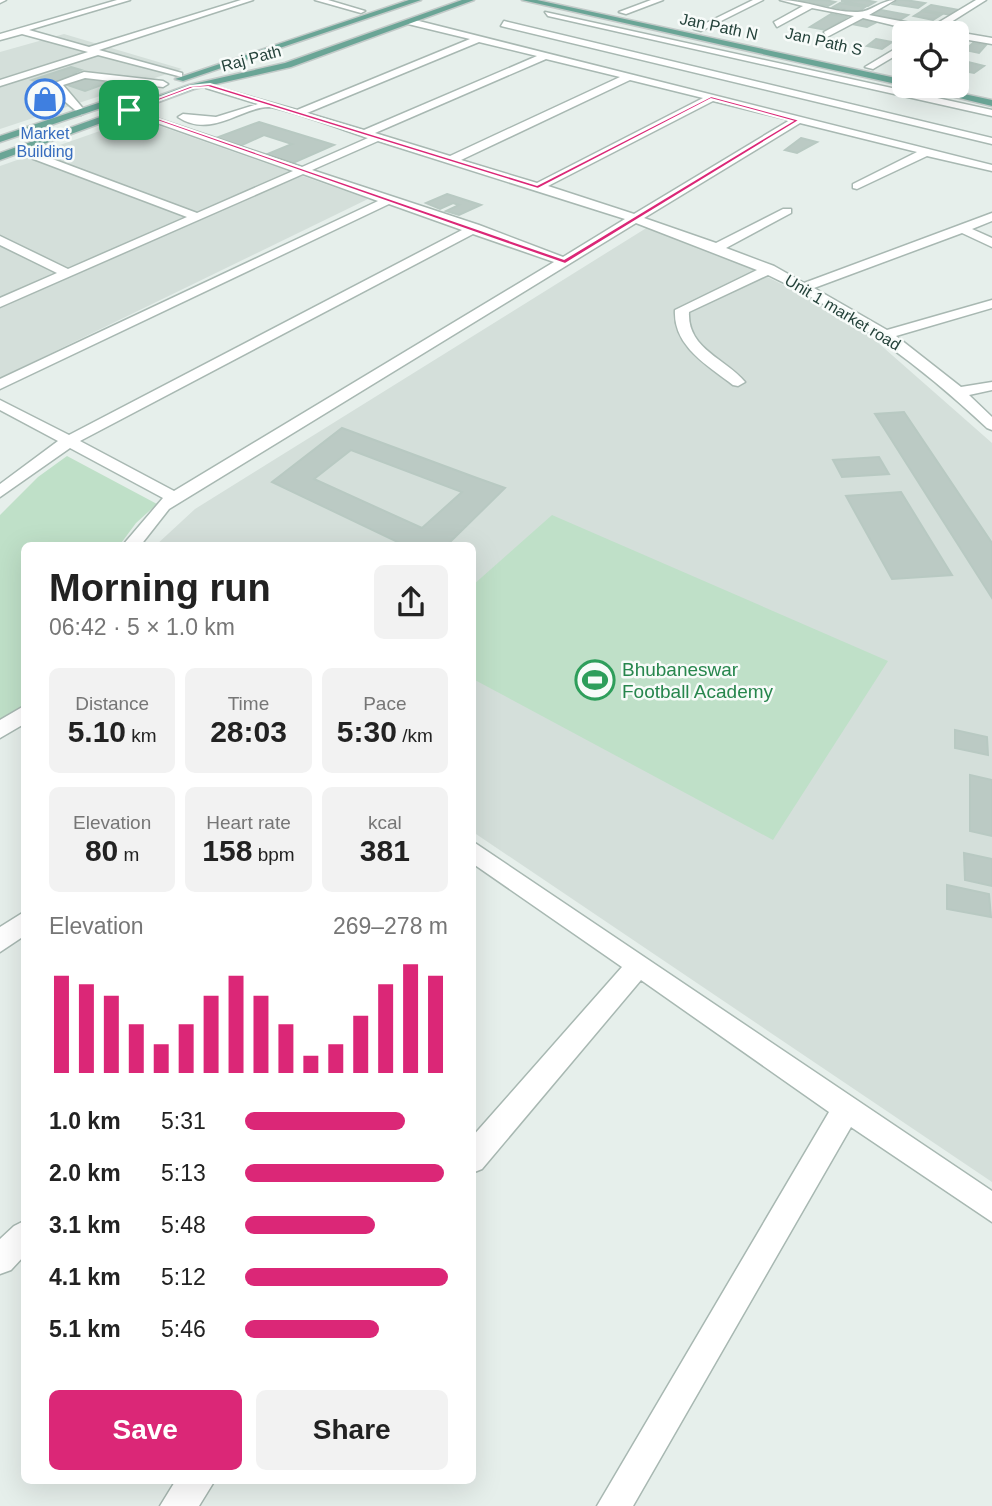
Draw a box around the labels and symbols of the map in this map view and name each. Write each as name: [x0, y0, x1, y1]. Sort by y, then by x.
street label: Jan Path N: [678, 10, 759, 43]
street label: Jan Path S: [784, 24, 864, 59]
street label: Raj Path: [219, 42, 283, 75]
shop icon: Market Building: [24, 78, 66, 120]
pin: [99, 80, 159, 140]
place label: Market Building: [17, 125, 73, 160]
street label: Unit 1 market road: [782, 271, 904, 354]
sports icon: Bhubaneswar Football Academy: [574, 659, 616, 701]
place label: Bhubaneswar Football Academy: [622, 659, 774, 702]

